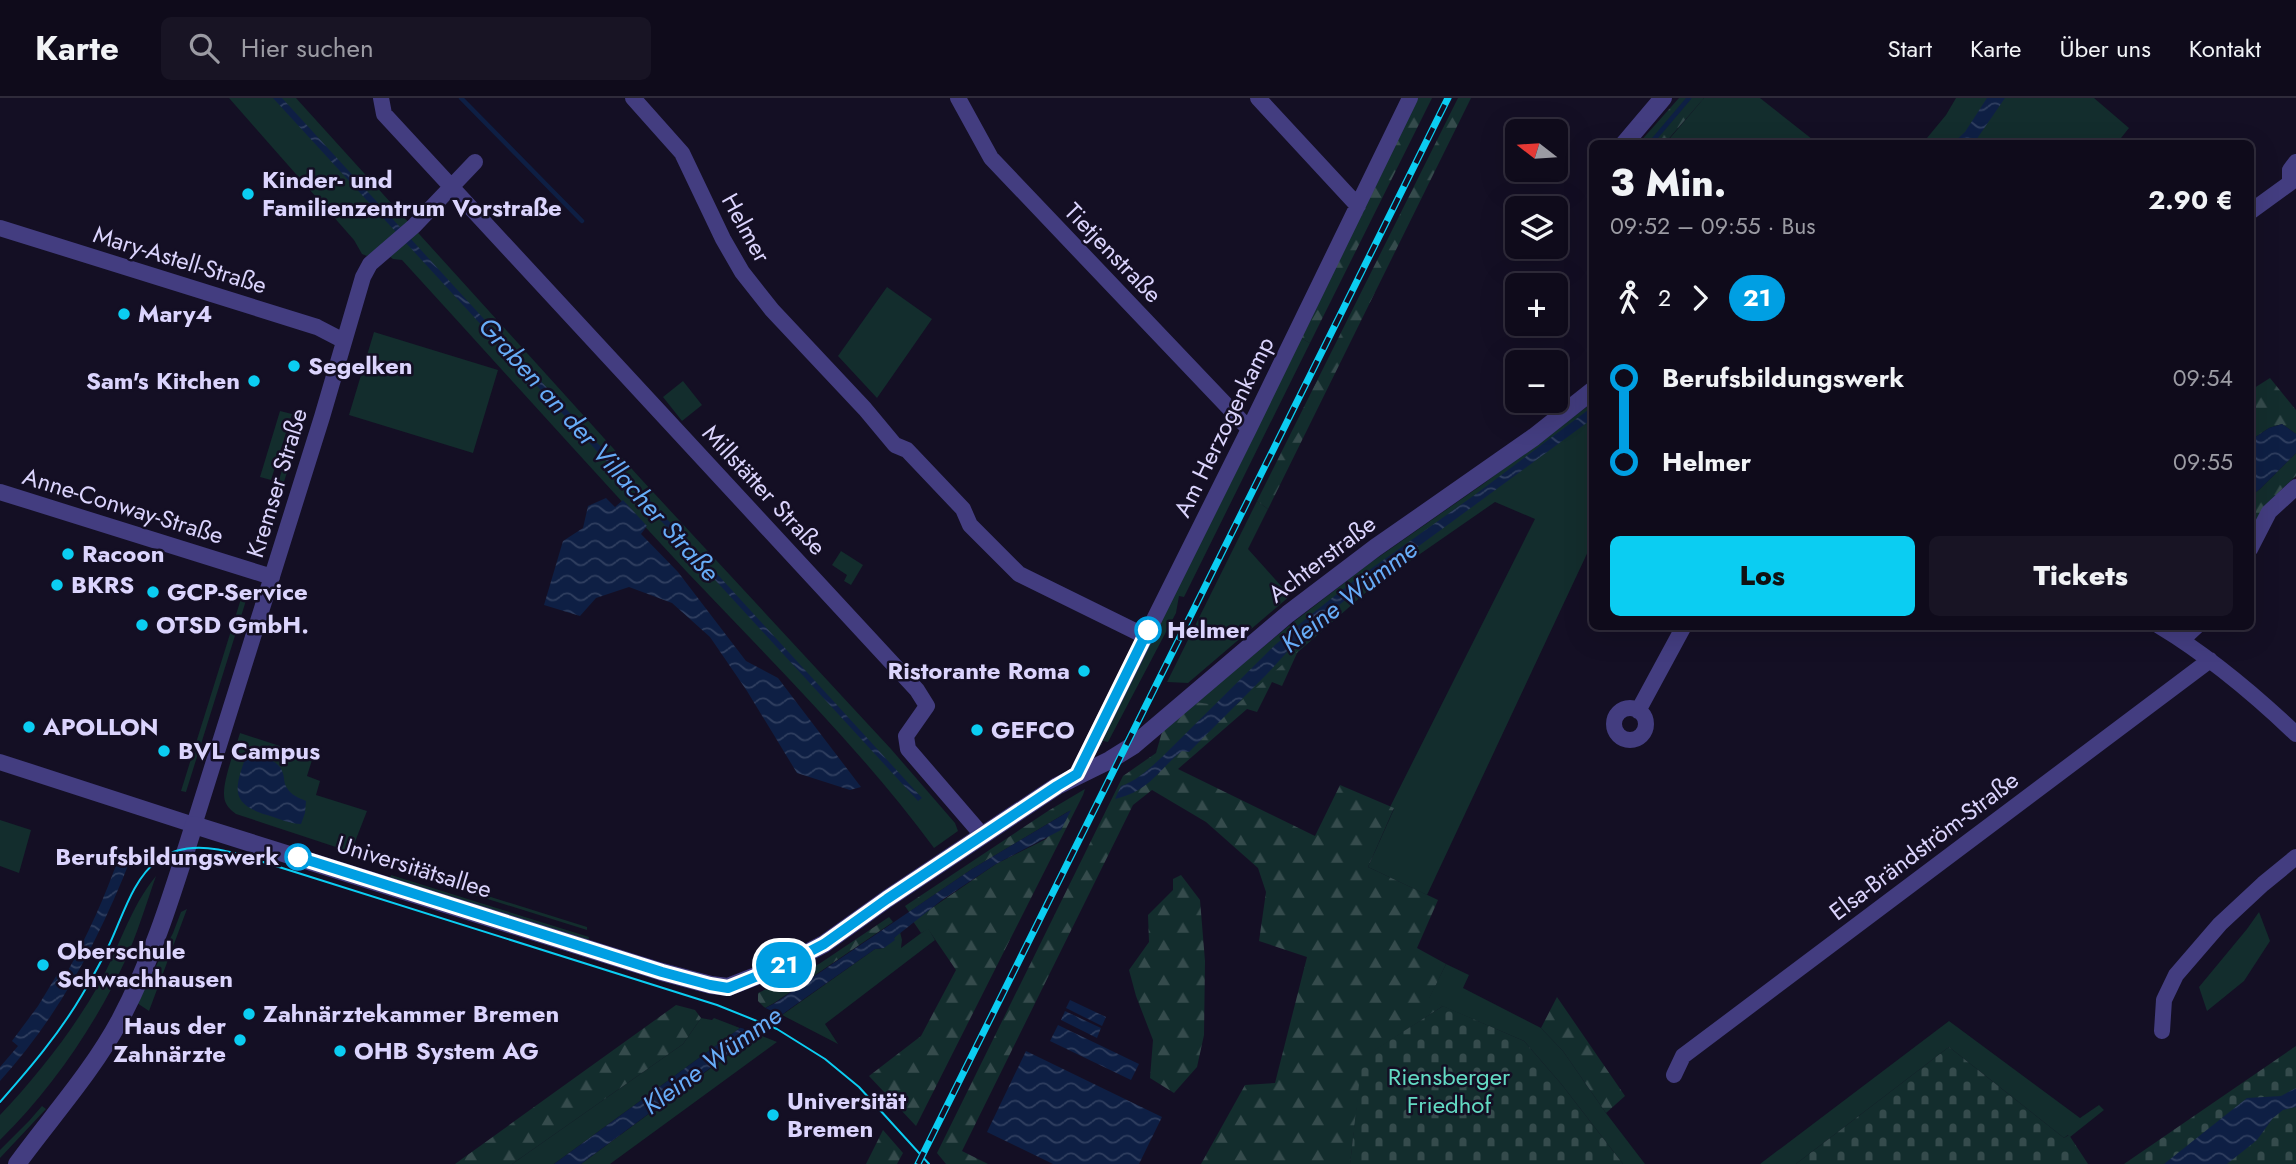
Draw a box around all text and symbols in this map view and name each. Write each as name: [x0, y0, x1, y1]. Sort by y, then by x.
search box: [161, 17, 651, 80]
text: Karte: [35, 25, 119, 72]
icon: search: [185, 29, 223, 67]
text: Hier suchen: [241, 29, 374, 67]
text: Start: [1888, 31, 1932, 66]
text: Karte: [1970, 31, 2021, 66]
text: Über uns: [2059, 31, 2151, 66]
text: Kontakt: [2189, 31, 2261, 66]
north arrow: [1505, 119, 1568, 182]
map controls: [1505, 119, 1568, 413]
text: 3 Min.: [1610, 155, 1726, 210]
place label: Kinder- und Familienzentrum Vorstraße: [262, 162, 562, 225]
text: 2.90 €: [2148, 181, 2233, 219]
marker: Kinder- und Familienzentrum Vorstraße: [240, 186, 256, 202]
street label: Helmer: [713, 187, 780, 269]
street label: Tietjenstraße: [1056, 195, 1170, 311]
button: layers: [1505, 196, 1568, 259]
text: 09:52 – 09:55 · Bus: [1610, 209, 1816, 243]
street label: Mary-Astell-Straße: [89, 216, 271, 303]
button: +: [1505, 273, 1568, 336]
icon: walk: [1610, 279, 1648, 317]
icon: forward: [1681, 279, 1719, 317]
text: 21: [1743, 280, 1771, 315]
text: 2: [1658, 281, 1671, 315]
place label: Mary4: [138, 296, 212, 331]
marker: Mary4: [116, 306, 132, 322]
water label: Graben an der Villacher Straße: [469, 308, 729, 590]
street label: Am Herzogenkamp: [1165, 331, 1282, 523]
place label: Segelken: [308, 348, 413, 383]
button: −: [1505, 350, 1568, 413]
marker: Segelken: [286, 358, 302, 374]
text: Berufsbildungswerk: [1662, 359, 1904, 397]
text: 09:54: [2173, 361, 2233, 395]
place label: Sam's Kitchen: [86, 363, 240, 398]
marker: Sam's Kitchen: [246, 373, 262, 389]
street label: Kremser Straße: [237, 404, 316, 562]
street label: Millstätter Straße: [694, 416, 834, 563]
text: Helmer: [1662, 443, 1751, 481]
text: 09:55: [2173, 445, 2233, 479]
street label: Anne-Conway-Straße: [18, 458, 228, 553]
street label: Achterstraße: [1260, 506, 1383, 611]
water label: Kleine Wümme: [1273, 530, 1425, 662]
place label: Racoon: [82, 536, 164, 571]
button: Los: [1610, 536, 1915, 616]
button: Tickets: [1929, 536, 2233, 616]
marker: Racoon: [60, 546, 76, 562]
place label: BKRS: [71, 567, 134, 602]
place label: GCP-Service: [167, 574, 308, 609]
marker: BKRS: [49, 577, 65, 593]
marker: GCP-Service: [145, 584, 161, 600]
place label: OTSD GmbH.: [156, 607, 309, 642]
place label: Helmer: [1167, 612, 1250, 647]
marker: OTSD GmbH.: [134, 617, 150, 633]
marker: Helmer: [1135, 617, 1161, 643]
place label: Ristorante Roma: [888, 653, 1070, 688]
marker: Ristorante Roma: [1076, 663, 1092, 679]
place label: APOLLON: [42, 709, 159, 744]
place label: GEFCO: [991, 712, 1075, 747]
marker: APOLLON: [21, 719, 37, 735]
marker: GEFCO: [969, 722, 985, 738]
place label: BVL Campus: [178, 733, 320, 768]
marker: BVL Campus: [156, 743, 172, 759]
street label: Elsa-Brändström-Straße: [1822, 763, 2026, 929]
street label: Universitätsallee: [332, 826, 496, 907]
place label: Berufsbildungswerk: [55, 839, 279, 874]
marker: Berufsbildungswerk: [285, 844, 311, 870]
place label: Oberschule Schwachhausen: [57, 933, 233, 996]
line badge: 21: [752, 942, 816, 988]
text: 21: [770, 947, 798, 982]
marker: Oberschule Schwachhausen: [35, 957, 51, 973]
place label: Zahnärztekammer Bremen: [263, 996, 559, 1031]
water label: Kleine Wümme: [634, 996, 790, 1124]
marker: Zahnärztekammer Bremen: [241, 1006, 257, 1022]
place label: Haus der Zahnärzte: [113, 1008, 226, 1071]
marker: Haus der Zahnärzte: [232, 1032, 248, 1048]
place label: OHB System AG: [354, 1033, 539, 1068]
marker: OHB System AG: [332, 1043, 348, 1059]
park label: Riensberger Friedhof: [1388, 1059, 1511, 1122]
place label: Universität Bremen: [787, 1083, 906, 1146]
marker: Universität Bremen: [765, 1107, 781, 1123]

